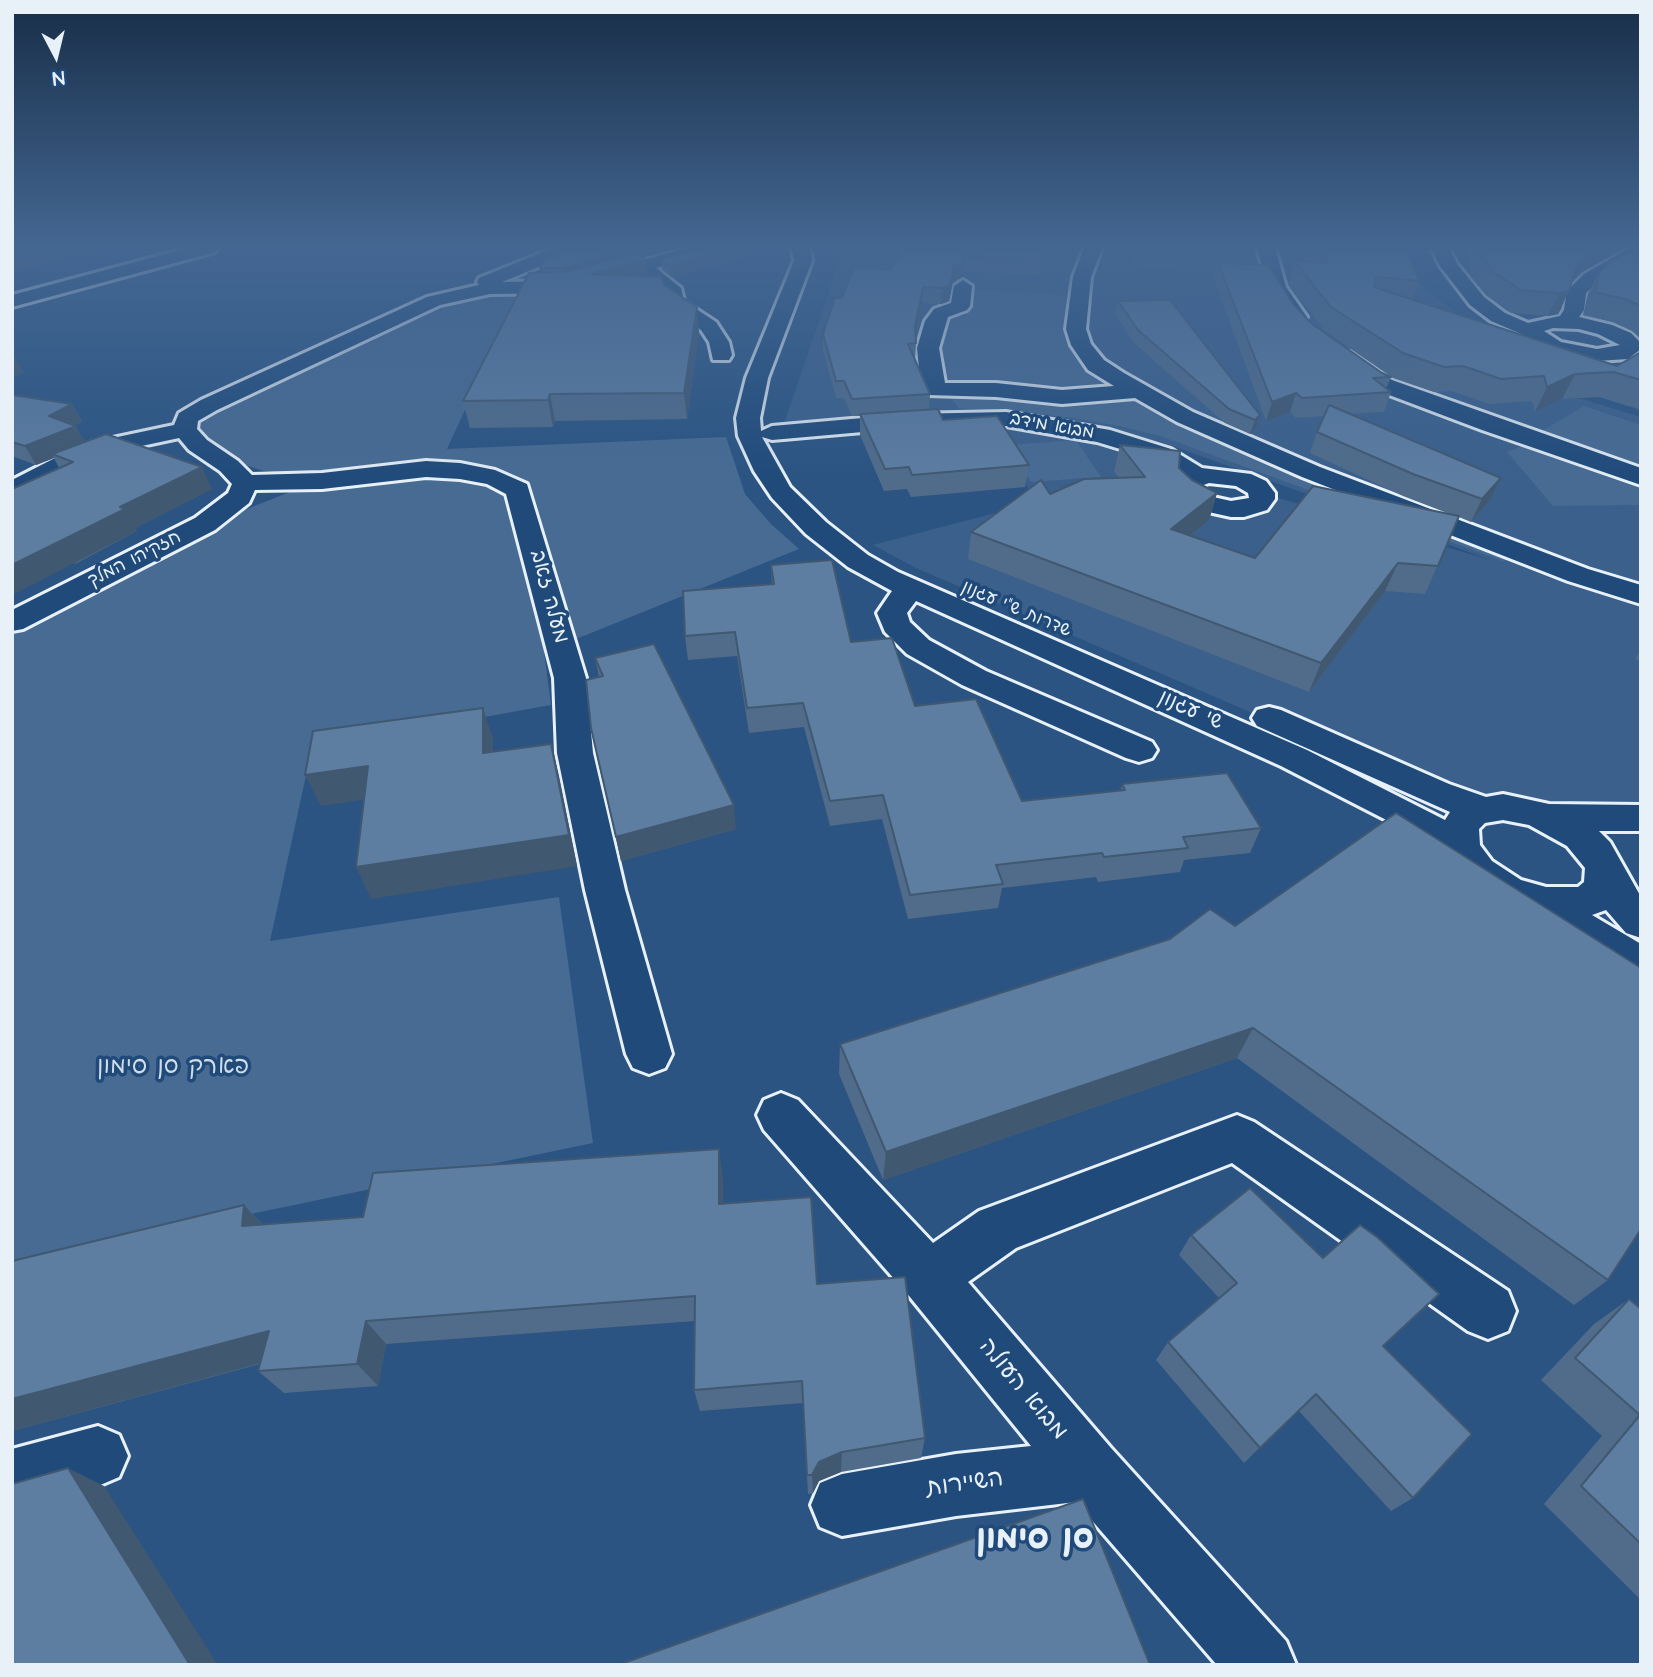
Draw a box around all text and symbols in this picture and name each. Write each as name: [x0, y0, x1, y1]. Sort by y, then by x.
north arrow: [21, 21, 91, 91]
text: N: [51, 63, 66, 91]
street label: מבוא מידב: [1008, 409, 1096, 445]
street label: חזקיהו המלך: [85, 527, 185, 593]
street label: מעלה זאב: [523, 548, 573, 646]
street label: שדרות ש"י עגנון: [958, 577, 1074, 643]
street label: שי עגנון: [1154, 686, 1226, 736]
park label: פארק סן סימון: [97, 1054, 249, 1082]
street label: מבוא העולה: [971, 1333, 1073, 1447]
street label: השיירות: [925, 1465, 1005, 1505]
district label: סן סימון: [976, 1521, 1094, 1561]

